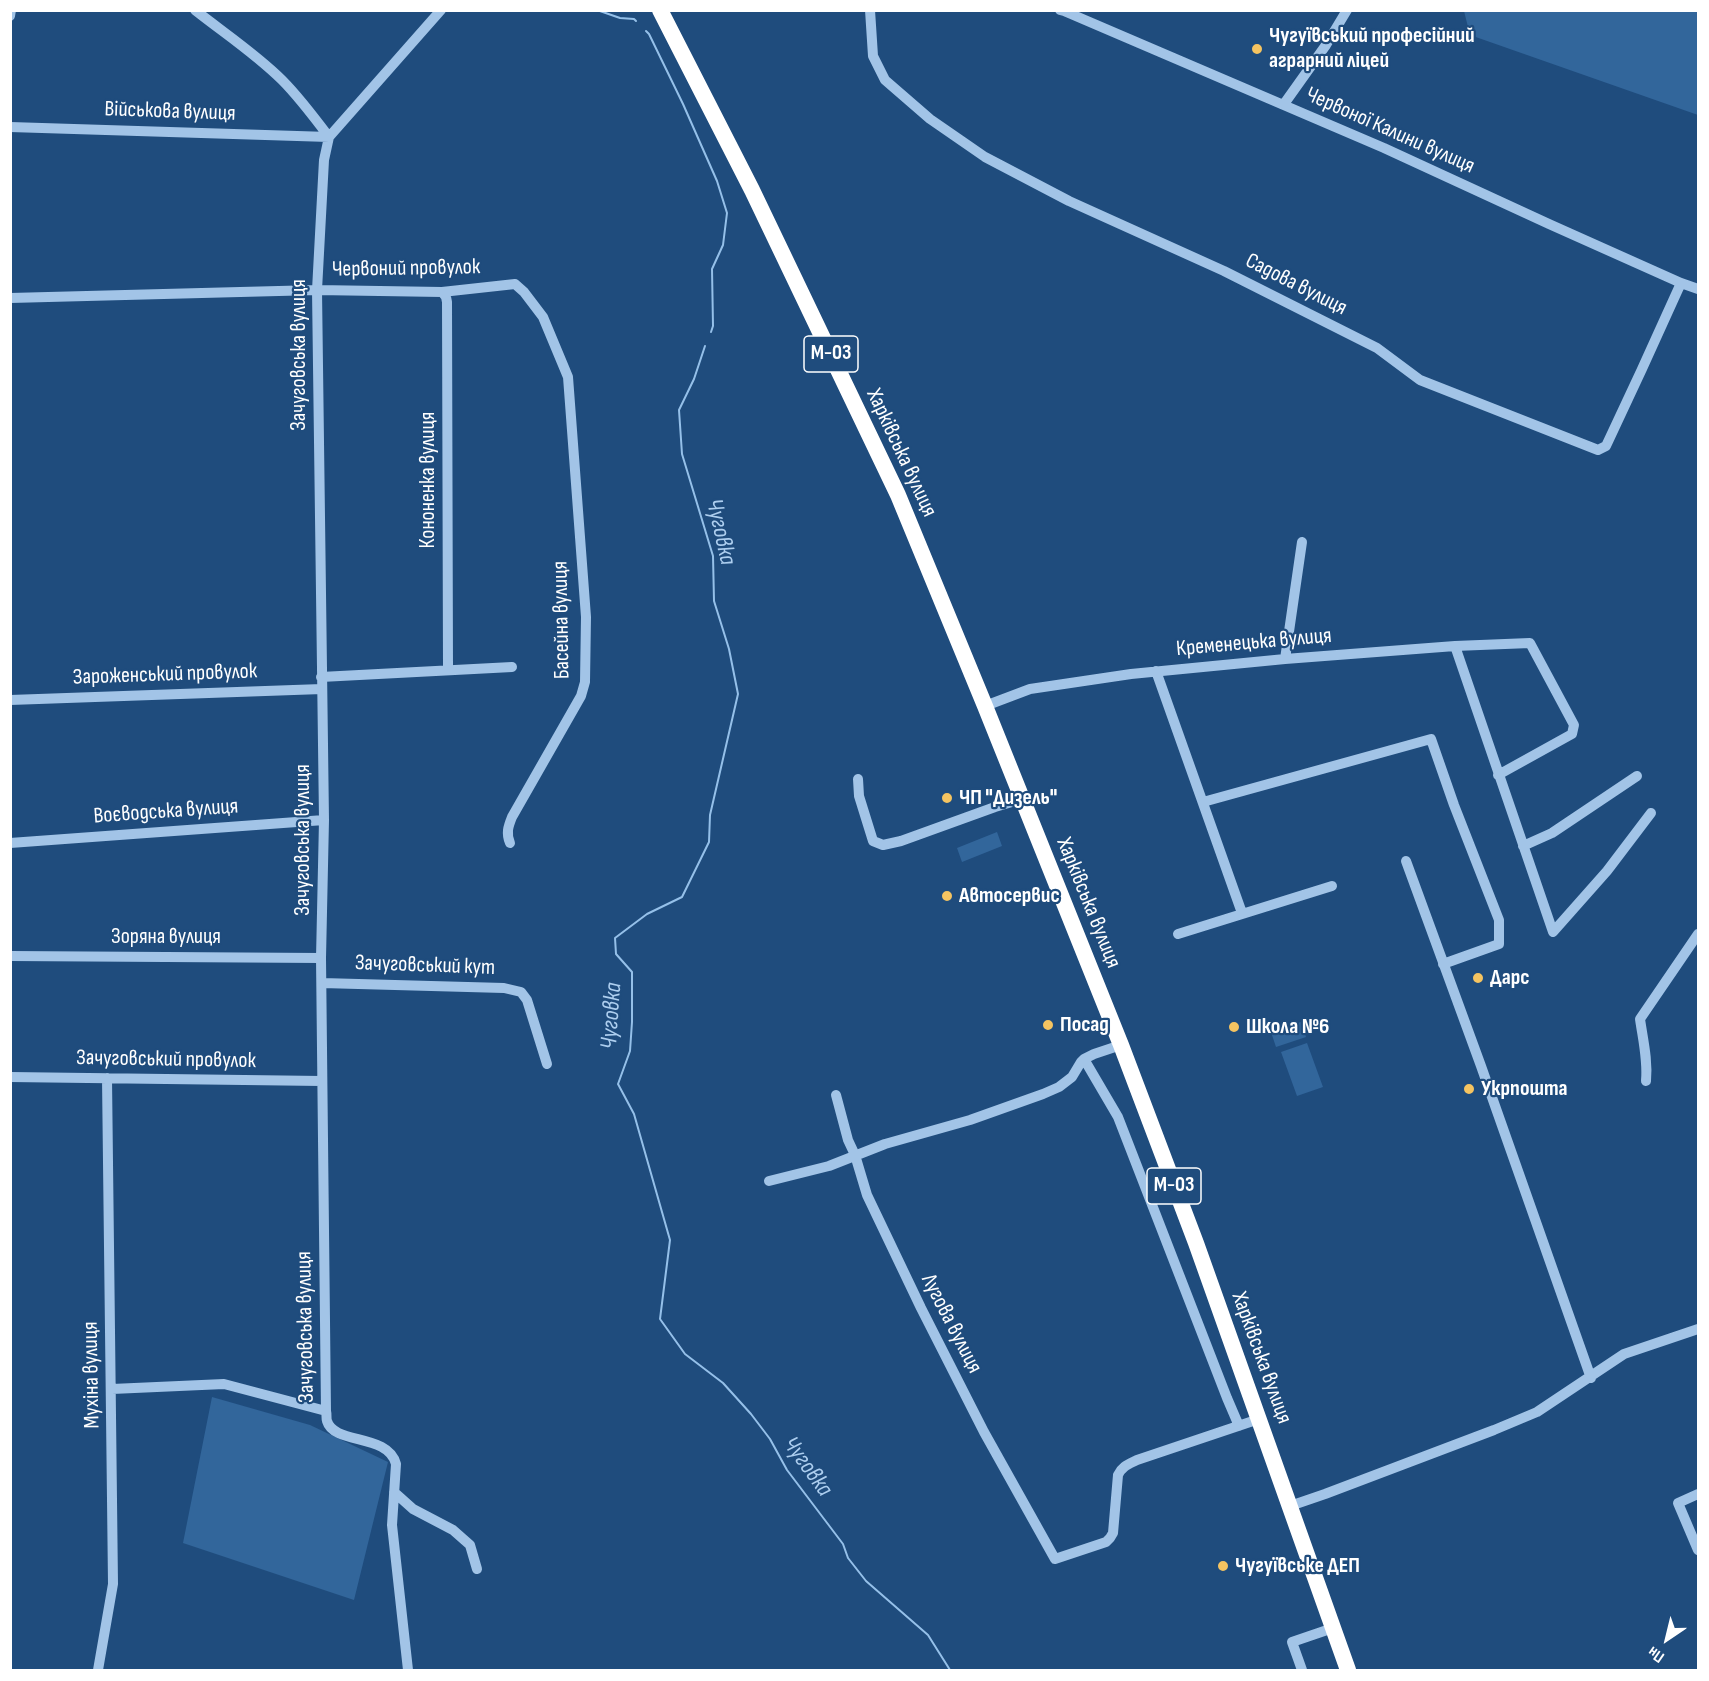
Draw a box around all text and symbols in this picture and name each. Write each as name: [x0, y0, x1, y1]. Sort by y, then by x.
place label: Чугуївський професійний аграрний ліцей: [1269, 23, 1475, 74]
marker: Чугуївський професійний аграрний ліцей: [1250, 42, 1264, 56]
street label: Червоної Калини вулиця: [1301, 82, 1479, 180]
street label: Військова вулиця: [104, 97, 236, 127]
street label: Садова вулиця: [1241, 248, 1351, 322]
street label: Червоний провулок: [332, 255, 480, 283]
street label: Зачуговська вулиця: [286, 279, 312, 431]
road number: М-03: [804, 336, 858, 372]
street label: Харківська вулиця: [860, 385, 942, 521]
street label: Кононенка вулиця: [415, 412, 441, 548]
water label: Чуговка: [698, 496, 742, 568]
street label: Басейна вулиця: [548, 561, 576, 679]
street label: Кременецька вулиця: [1175, 623, 1333, 663]
street label: Зароженський провулок: [72, 659, 258, 691]
street label: Зачуговська вулиця: [290, 764, 316, 916]
place label: ЧП "Дизель": [959, 785, 1057, 811]
marker: ЧП "Дизель": [940, 791, 954, 805]
street label: Воєводська вулиця: [93, 794, 239, 830]
street label: Харківська вулиця: [1050, 834, 1126, 972]
place label: Автосервис: [959, 883, 1060, 909]
marker: Автосервис: [940, 889, 954, 903]
street label: Зоряна вулиця: [111, 924, 221, 950]
street label: Зачуговський кут: [354, 950, 496, 982]
place label: Дарс: [1490, 965, 1530, 991]
marker: Дарс: [1471, 971, 1485, 985]
water label: Чуговка: [595, 982, 629, 1050]
place label: Посад: [1060, 1012, 1109, 1038]
place label: Школа №6: [1246, 1014, 1329, 1040]
marker: Посад: [1041, 1018, 1055, 1032]
marker: Школа №6: [1227, 1020, 1241, 1034]
street label: Зачуговський провулок: [76, 1045, 256, 1075]
place label: Укрпошта: [1481, 1076, 1567, 1102]
marker: Укрпошта: [1462, 1082, 1476, 1096]
road number: М-03: [1147, 1168, 1201, 1204]
street label: Зачуговська вулиця: [291, 1251, 321, 1403]
street label: Лугова вулиця: [915, 1270, 987, 1378]
street label: Харківська вулиця: [1225, 1289, 1297, 1427]
street label: Мухіна вулиця: [78, 1321, 106, 1429]
water label: Чуговка: [776, 1431, 838, 1503]
place label: Чугуївське ДЕП: [1235, 1553, 1360, 1579]
marker: Чугуївське ДЕП: [1216, 1559, 1230, 1573]
north arrow: [1637, 1609, 1697, 1669]
text: Пн: [1645, 1642, 1668, 1666]

